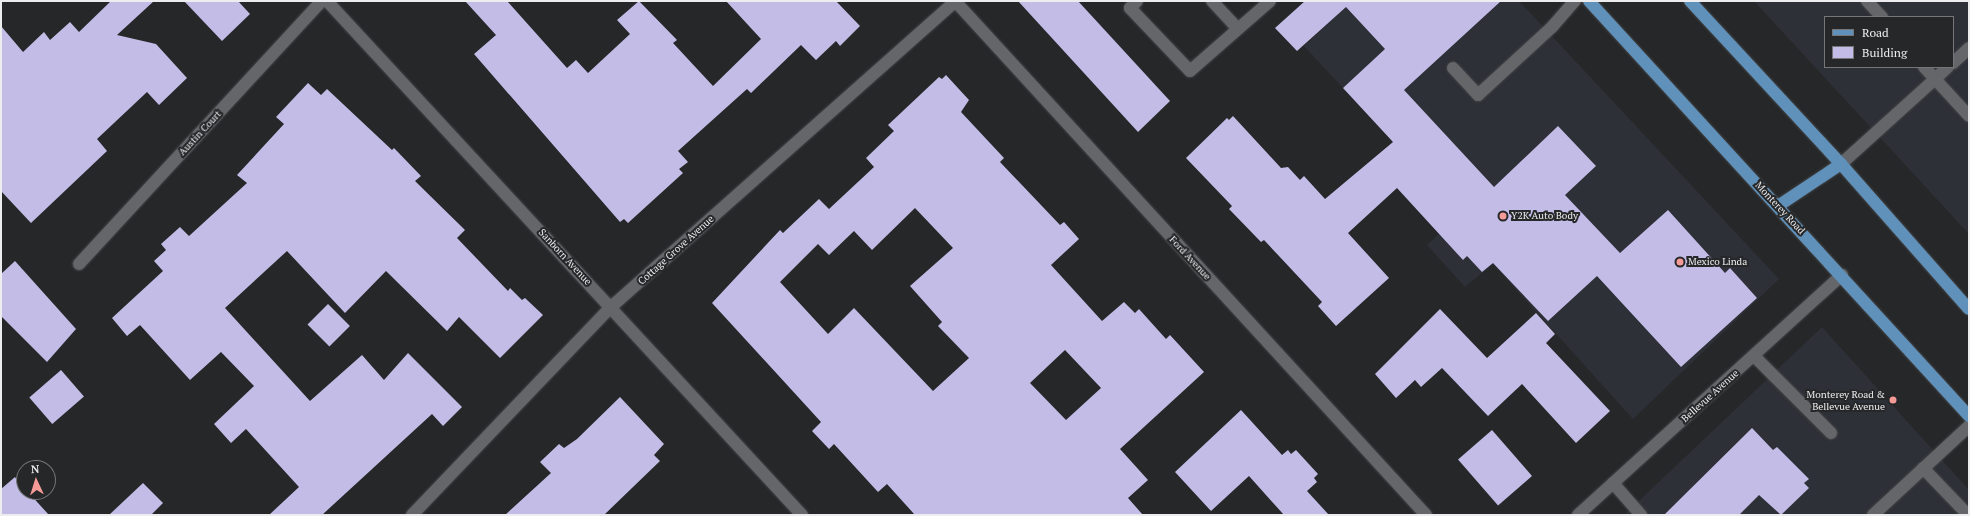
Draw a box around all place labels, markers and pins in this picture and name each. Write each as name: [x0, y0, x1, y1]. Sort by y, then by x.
place label: Y2K Auto Body: [1511, 210, 1578, 222]
marker: Y2K Auto Body: [1498, 211, 1508, 221]
place label: Mexico Linda: [1688, 256, 1747, 268]
marker: Mexico Linda: [1675, 257, 1685, 267]
place label: Monterey Road & Bellevue Avenue: [1807, 388, 1885, 412]
marker: Monterey Road & Bellevue Avenue: [1888, 395, 1898, 405]

